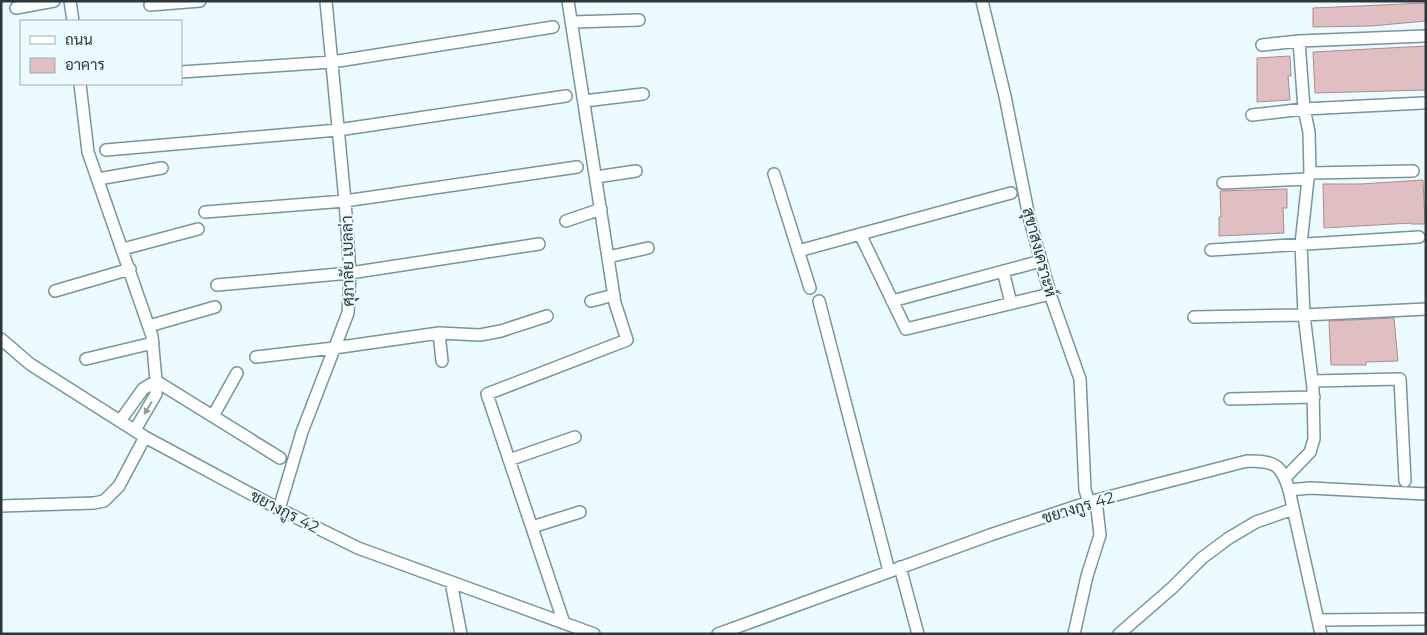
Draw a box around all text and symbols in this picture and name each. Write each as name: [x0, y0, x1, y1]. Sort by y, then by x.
legend: [20, 20, 182, 85]
text: ถนน: [65, 30, 93, 49]
text: อาคาร: [65, 55, 105, 74]
street label: สุขาสงเคราะห์: [1017, 204, 1063, 300]
street label: ศุภาลัย เบลล่า: [336, 215, 360, 307]
one-way arrow: [144, 401, 152, 415]
street label: ชยางกูร 42: [246, 486, 322, 539]
street label: ชยางกูร 42: [1040, 487, 1117, 529]

